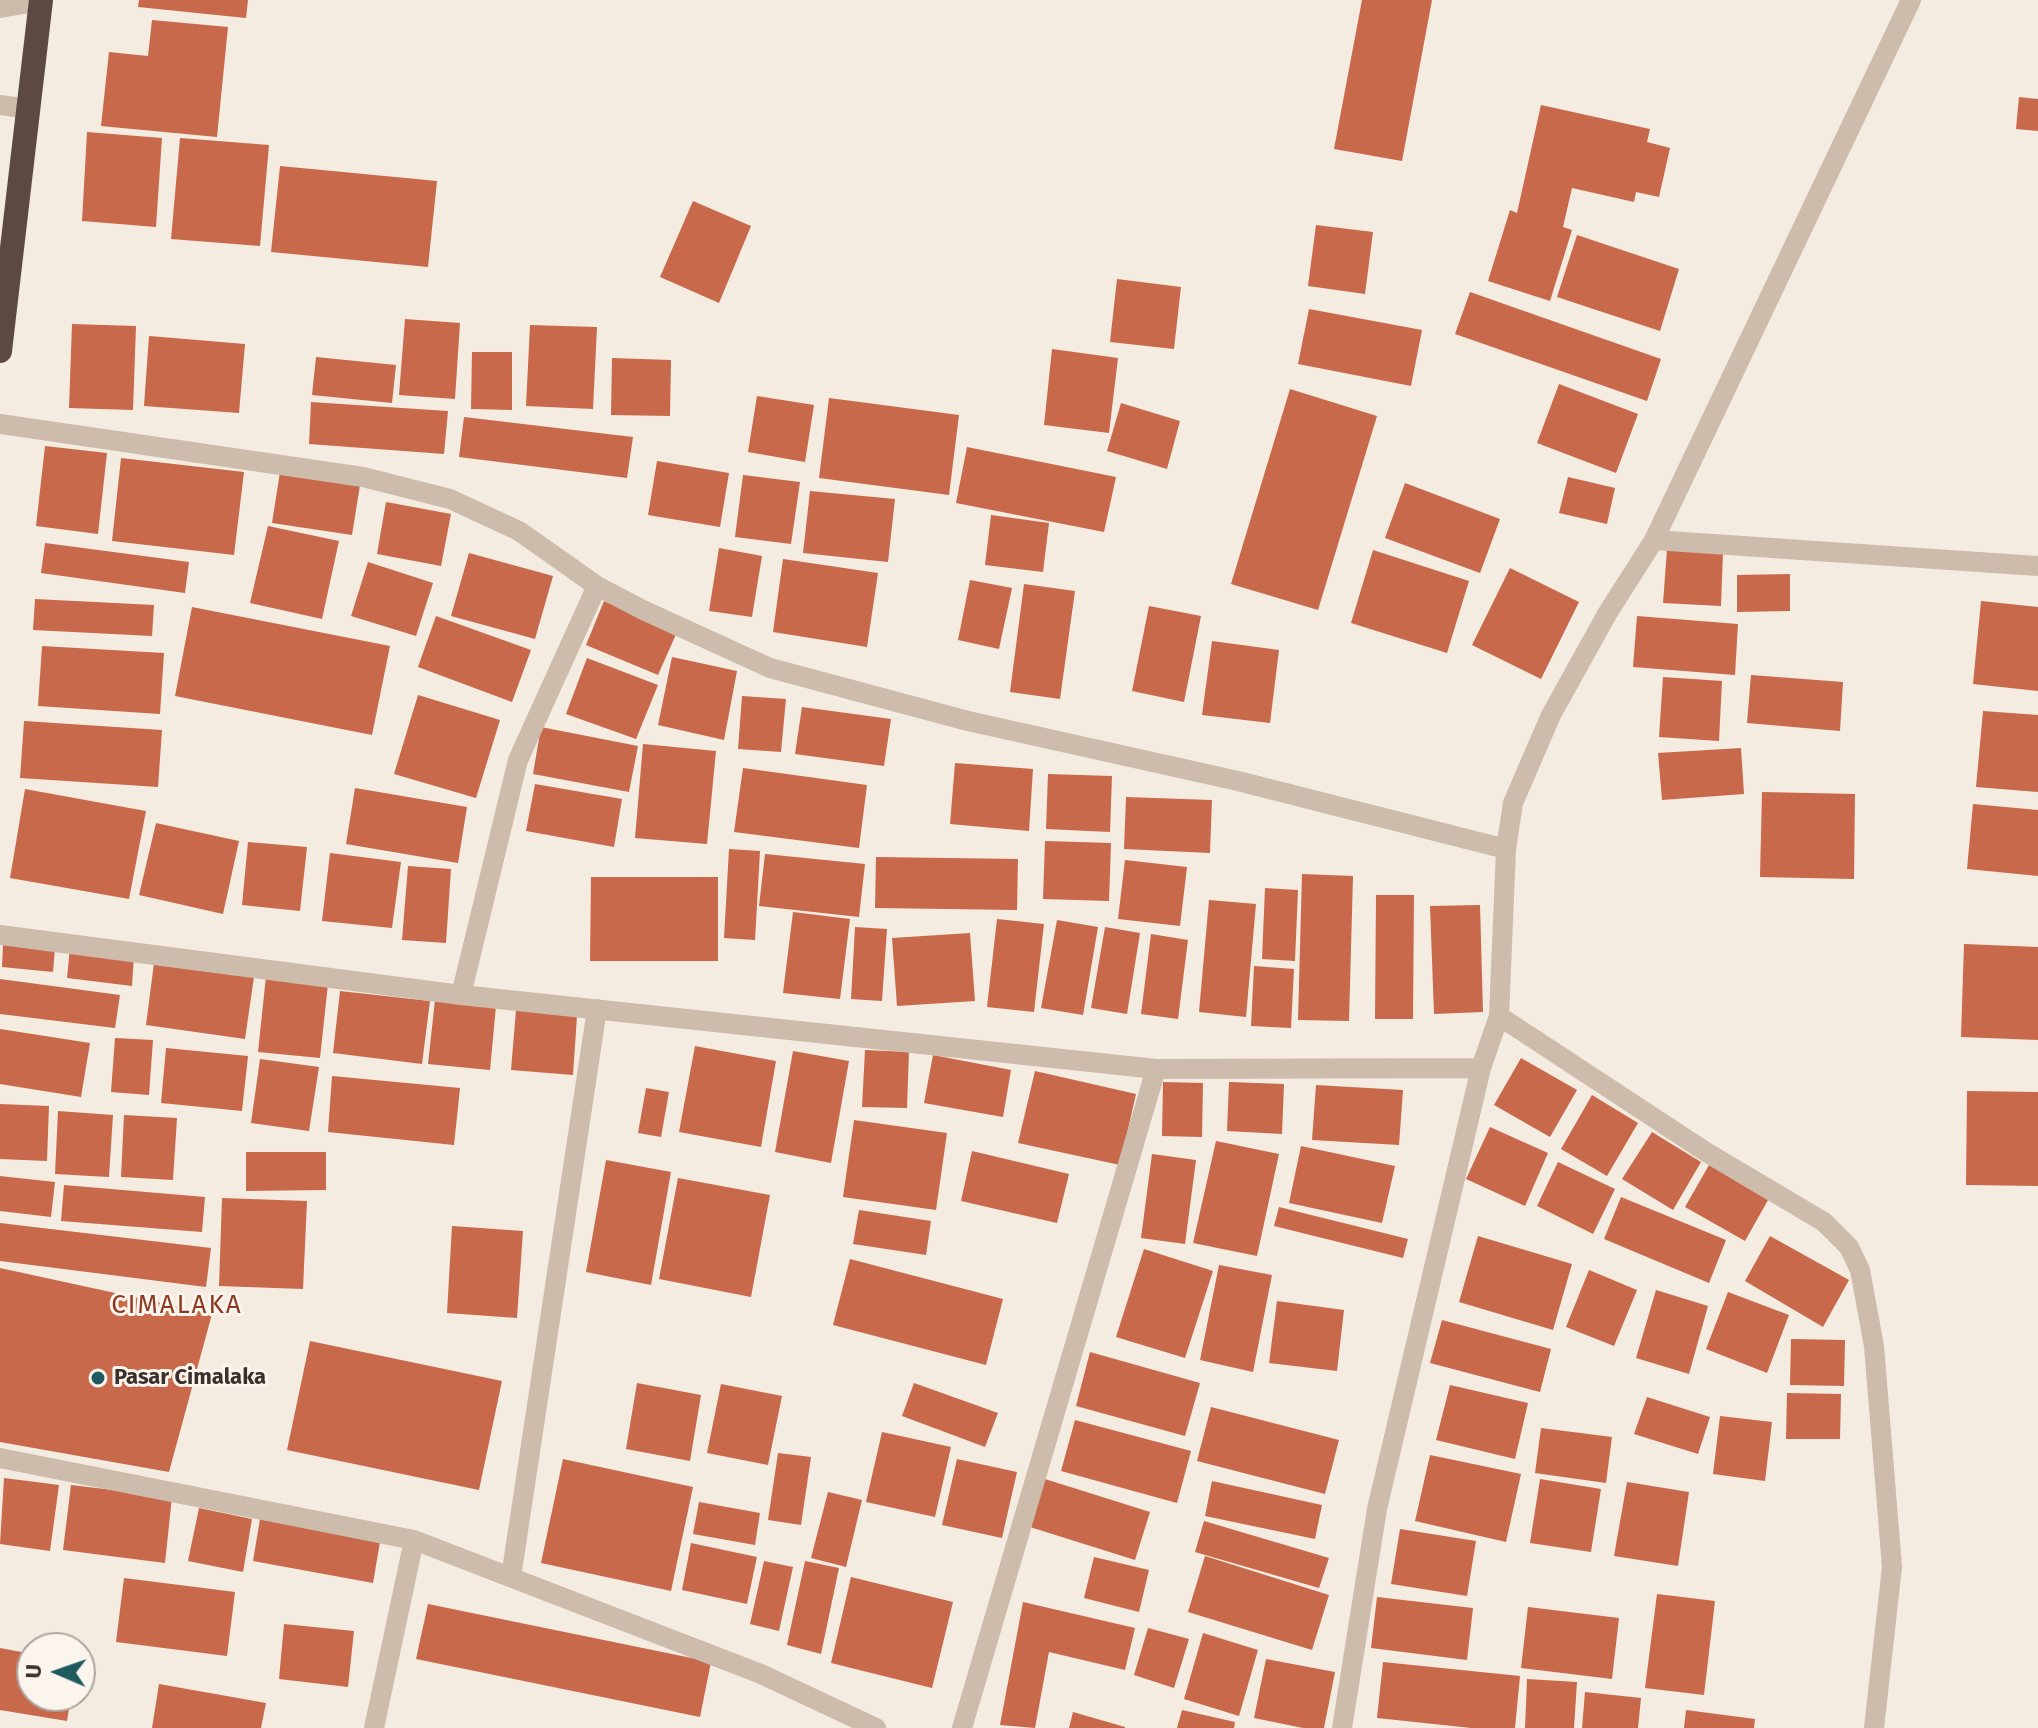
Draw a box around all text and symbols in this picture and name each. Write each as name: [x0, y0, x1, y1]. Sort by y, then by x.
district label: CIMALAKA: [111, 1290, 243, 1322]
place label: Pasar Cimalaka: [114, 1365, 266, 1391]
marker: Pasar Cimalaka: [89, 1369, 107, 1387]
north arrow: [16, 1632, 96, 1712]
text: U: [20, 1664, 47, 1679]

